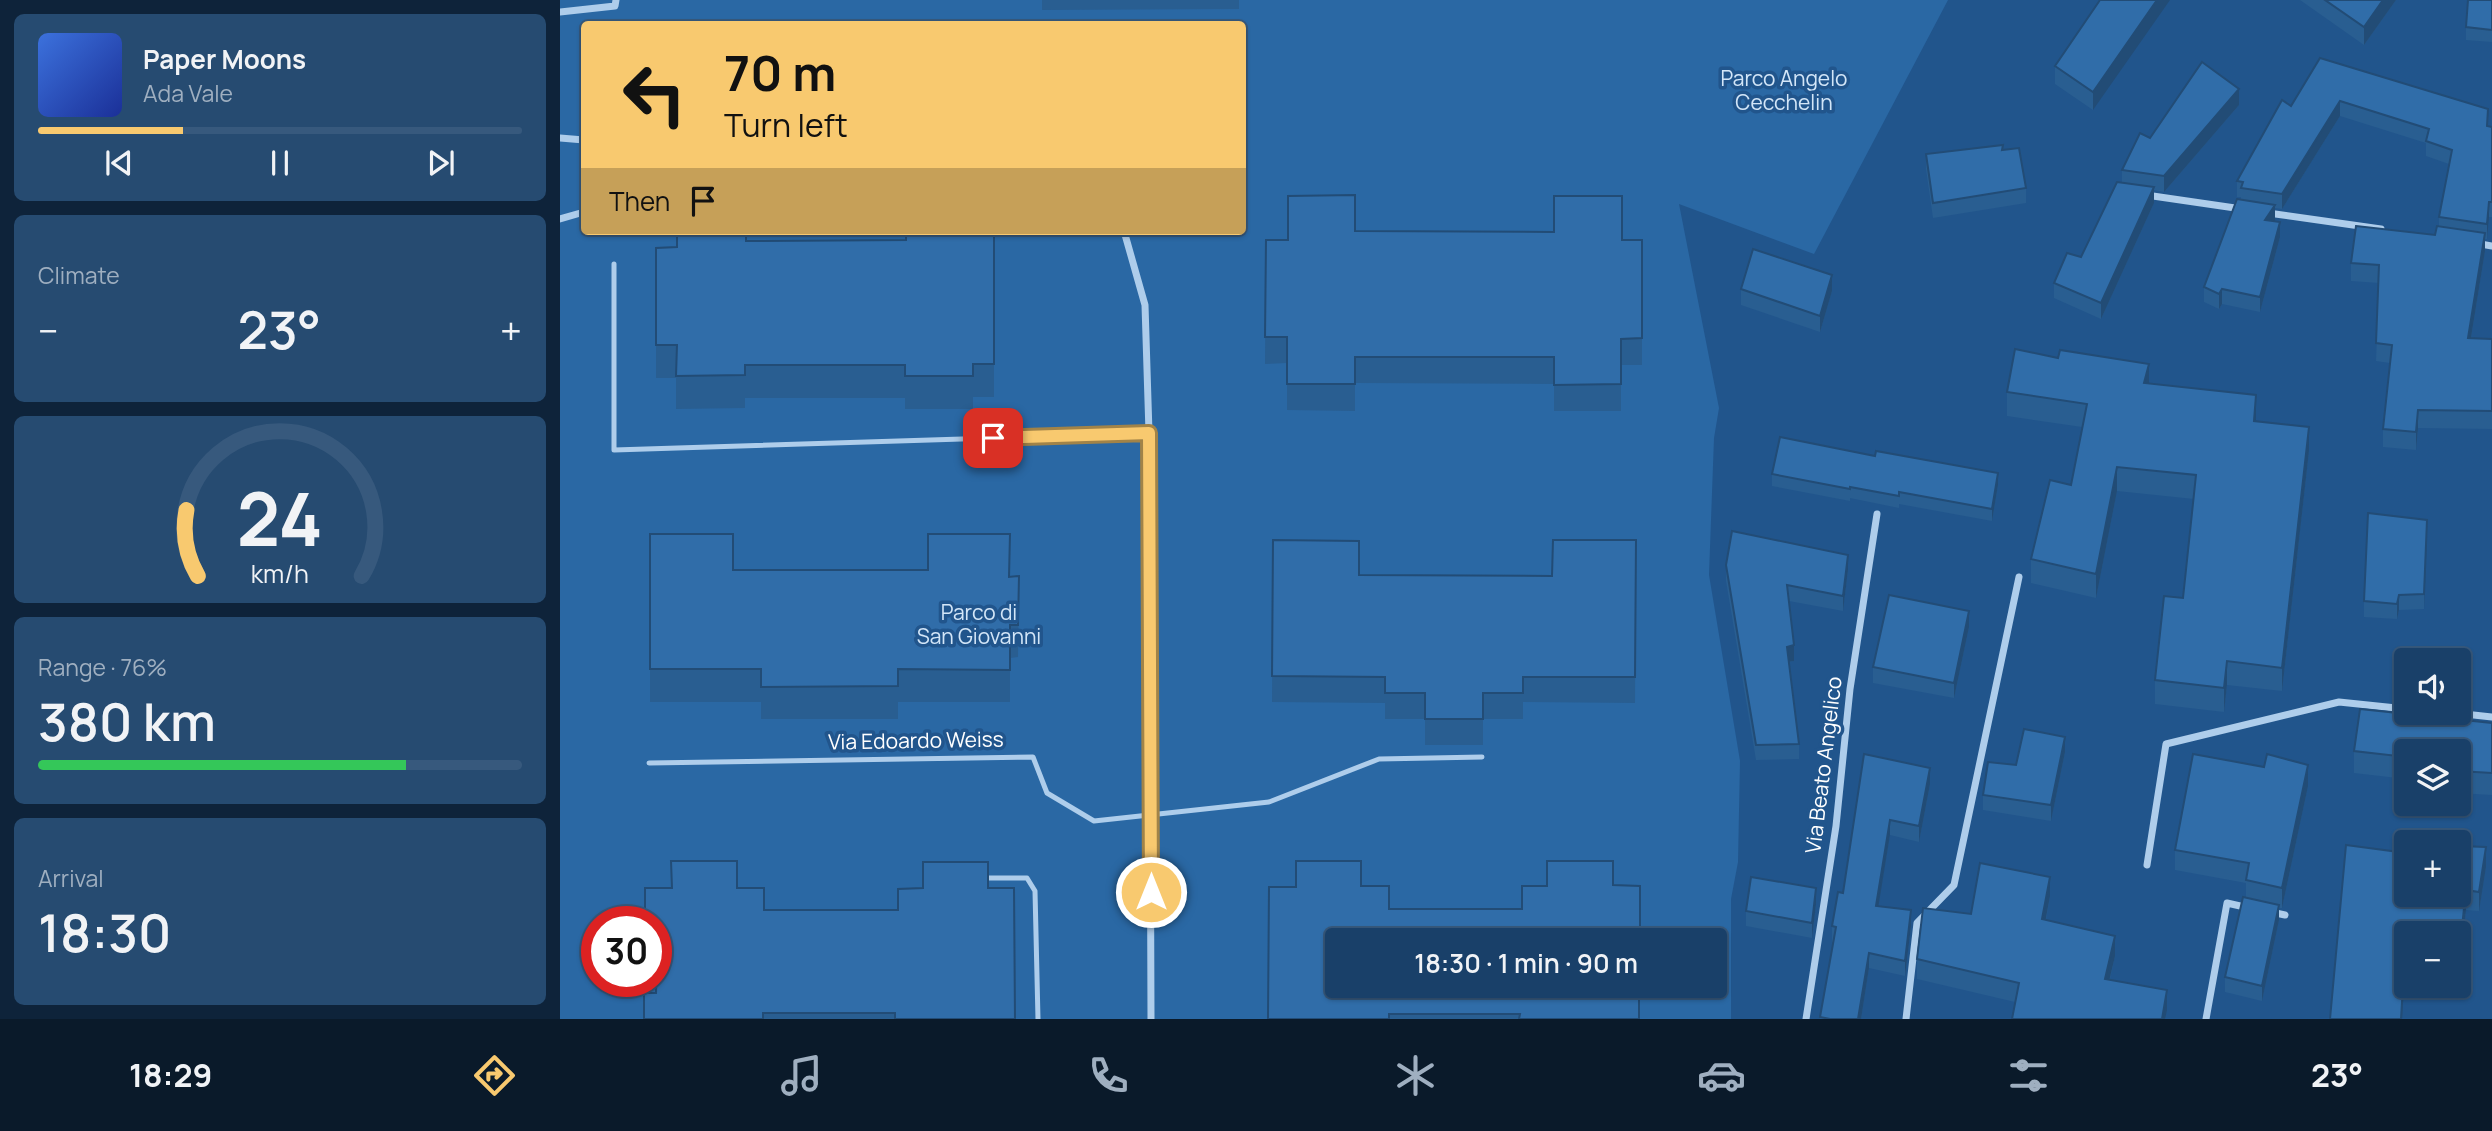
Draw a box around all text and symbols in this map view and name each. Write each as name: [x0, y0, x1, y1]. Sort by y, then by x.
text: 70 m: [724, 39, 836, 106]
text: Paper Moons: [143, 41, 306, 77]
icon: left: [609, 49, 700, 140]
park label: Parco Angelo Cecchelin: [1721, 64, 1847, 116]
text: Ada Vale: [143, 77, 233, 109]
text: Turn left: [724, 103, 848, 147]
icon: previous: [100, 144, 138, 182]
icon: pause: [261, 144, 299, 182]
icon: next: [422, 144, 460, 182]
icon: arrive: [684, 182, 722, 220]
text: Then: [609, 183, 670, 219]
text: Climate: [38, 259, 120, 291]
text: 23°: [237, 294, 321, 365]
text: −: [38, 304, 59, 356]
text: +: [500, 304, 522, 356]
pin: [963, 408, 1023, 468]
icon: arrive: [974, 419, 1012, 457]
text: 24: [237, 468, 323, 568]
text: km/h: [251, 555, 309, 590]
park label: Parco di San Giovanni: [917, 598, 1041, 650]
map controls: [2394, 648, 2471, 998]
button: sound: [2394, 648, 2471, 725]
text: Range · 76%: [38, 651, 167, 683]
street label: Via Beato Angelico: [1798, 675, 1848, 855]
text: 380 km: [38, 686, 216, 757]
street label: Via Edoardo Weiss: [828, 724, 1004, 756]
button: layers: [2394, 739, 2471, 816]
button: +: [2394, 830, 2471, 907]
position arrow: [1114, 855, 1188, 929]
text: Arrival: [38, 862, 104, 894]
text: 18:30: [38, 897, 171, 968]
speed limit sign: 30: [581, 906, 672, 997]
button: −: [2394, 921, 2471, 998]
text: 18:30 · 1 min · 90 m: [1414, 945, 1638, 981]
icon: directions: [470, 1051, 519, 1100]
icon: music: [777, 1051, 826, 1100]
icon: phone: [1084, 1051, 1133, 1100]
icon: climate: [1391, 1051, 1440, 1100]
icon: car: [1697, 1051, 1746, 1100]
icon: filters: [2004, 1051, 2053, 1100]
text: 18:29: [129, 1053, 212, 1097]
text: 23°: [2311, 1053, 2363, 1097]

